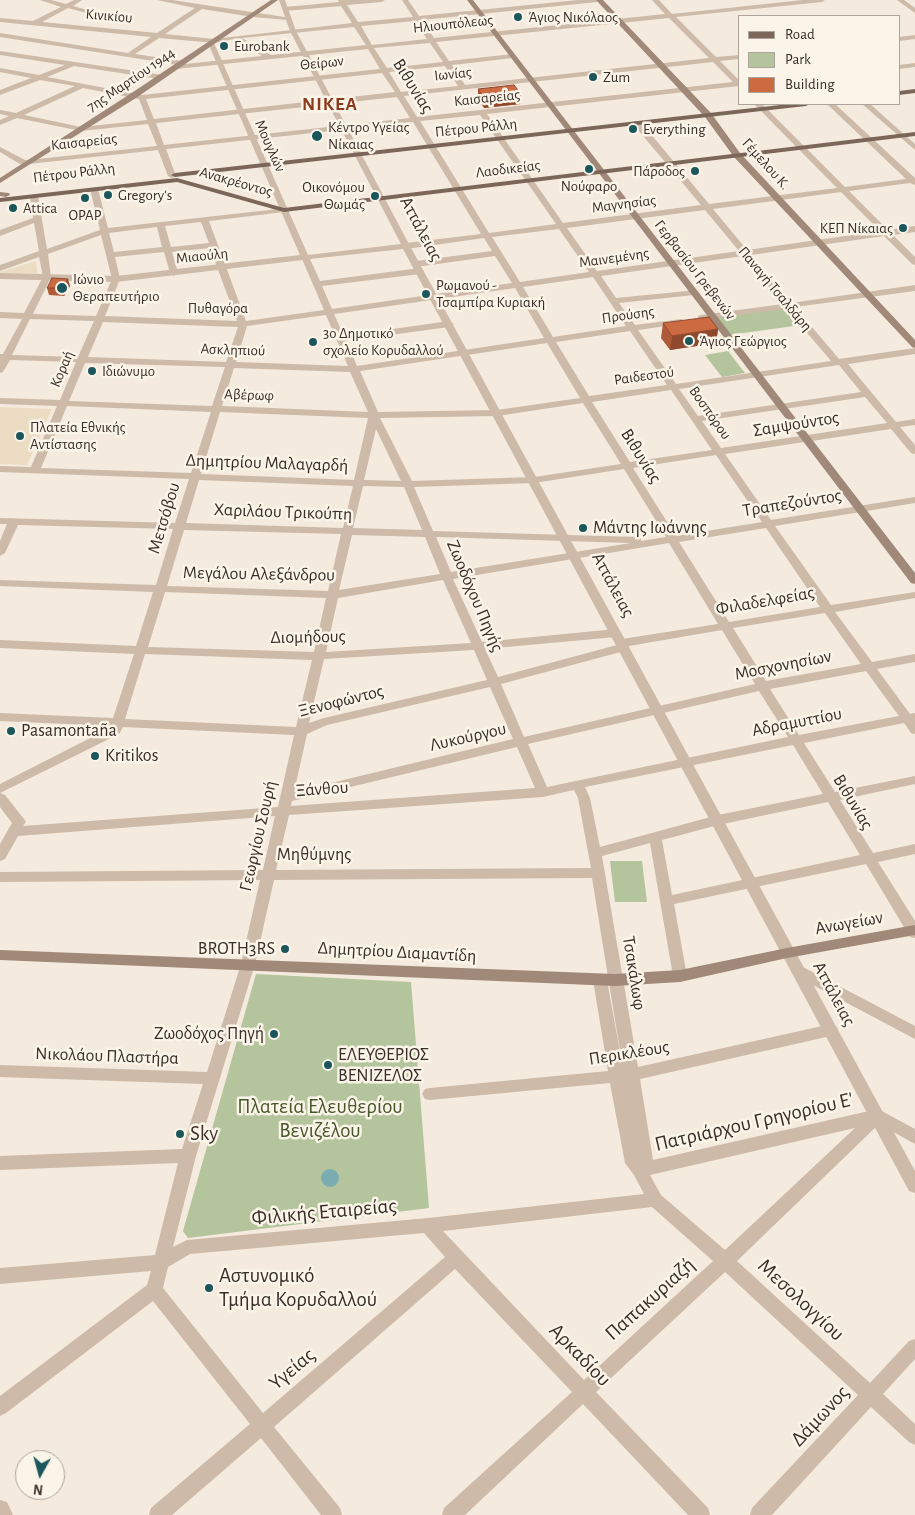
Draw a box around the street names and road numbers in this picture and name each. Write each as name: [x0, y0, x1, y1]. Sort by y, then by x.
street label: Κινικίου: [85, 5, 133, 27]
street label: Ηλιουπόλεως: [412, 11, 494, 37]
street label: 7ης Μαρτίου 1944: [84, 44, 178, 116]
street label: Θείρων: [299, 52, 345, 74]
street label: Βιθυνίας: [388, 55, 438, 117]
street label: Ιωνίας: [433, 63, 473, 85]
street label: Καισαρείας: [453, 86, 521, 110]
street label: Πέτρου Ράλλη: [434, 115, 518, 141]
street label: Μουγλών: [251, 117, 289, 175]
street label: Καισαρείας: [50, 130, 118, 154]
street label: Γέμελου Κ.: [738, 135, 794, 193]
street label: Λαοδικείας: [475, 156, 541, 182]
street label: Πέτρου Ράλλη: [32, 159, 116, 187]
street label: Ανακρέοντος: [198, 163, 274, 201]
street label: Μαγνησίας: [591, 191, 657, 217]
street label: Αττάλειας: [395, 193, 447, 265]
street label: Γερβασίου Γρεβενών: [650, 216, 740, 324]
street label: Παναγή Τσαλδάρη: [734, 243, 816, 335]
street label: Μιαούλη: [175, 244, 229, 268]
street label: Μαινεμένης: [578, 244, 650, 272]
street label: Πυθαγόρα: [188, 299, 248, 317]
street label: Προύσης: [601, 302, 655, 328]
street label: Ασκληπιού: [200, 340, 266, 360]
street label: Κοραή: [46, 348, 78, 390]
street label: Ραιδεστού: [613, 363, 675, 389]
street label: Βοσπόρου: [685, 383, 735, 443]
street label: Αβέρωφ: [224, 385, 274, 405]
street label: Σαμψούντος: [751, 407, 841, 441]
street label: Βιθυνίας: [616, 425, 666, 487]
street label: Δημητρίου Μαλαγαρδή: [185, 449, 349, 477]
street label: Μετσόβου: [143, 480, 185, 556]
street label: Τραπεζούντος: [741, 485, 843, 521]
street label: Χαριλάου Τρικούπη: [213, 499, 353, 525]
street label: Ζωοδόχου Πηγής: [442, 537, 508, 655]
street label: Αττάλειας: [587, 549, 639, 621]
street label: Μεγάλου Αλεξάνδρου: [183, 562, 335, 586]
street label: Φιλαδελφείας: [714, 582, 816, 620]
street label: Διομήδους: [270, 626, 346, 648]
street label: Μοσχονησίων: [733, 645, 833, 685]
street label: Ξενοφώντος: [296, 680, 386, 722]
street label: Αδραμυττίου: [750, 703, 844, 741]
street label: Λυκούργου: [428, 718, 508, 756]
street label: Βιθυνίας: [828, 771, 878, 833]
street label: Ξάνθου: [295, 776, 349, 802]
street label: Γεωργίου Σουρή: [235, 778, 281, 894]
street label: Μηθύμνης: [277, 844, 351, 866]
street label: Ανωγείων: [813, 906, 885, 940]
street label: Τσακάλωφ: [617, 934, 651, 1012]
street label: Δημητρίου Διαμαντίδη: [317, 937, 477, 967]
street label: Αττάλειας: [808, 958, 860, 1030]
street label: Περικλέους: [587, 1036, 671, 1070]
street label: Νικολάου Πλαστήρα: [35, 1043, 179, 1069]
street label: Πατριάρχου Γρηγορίου Ε': [652, 1087, 856, 1157]
street label: Φιλικής Εταιρείας: [250, 1193, 398, 1231]
street label: Παπακυριαζή: [600, 1252, 700, 1346]
street label: Μεσολογγίου: [752, 1254, 850, 1346]
street label: Αρκαδίου: [544, 1318, 616, 1392]
street label: Υγείας: [264, 1342, 320, 1396]
street label: Δάμωνος: [785, 1380, 855, 1452]

